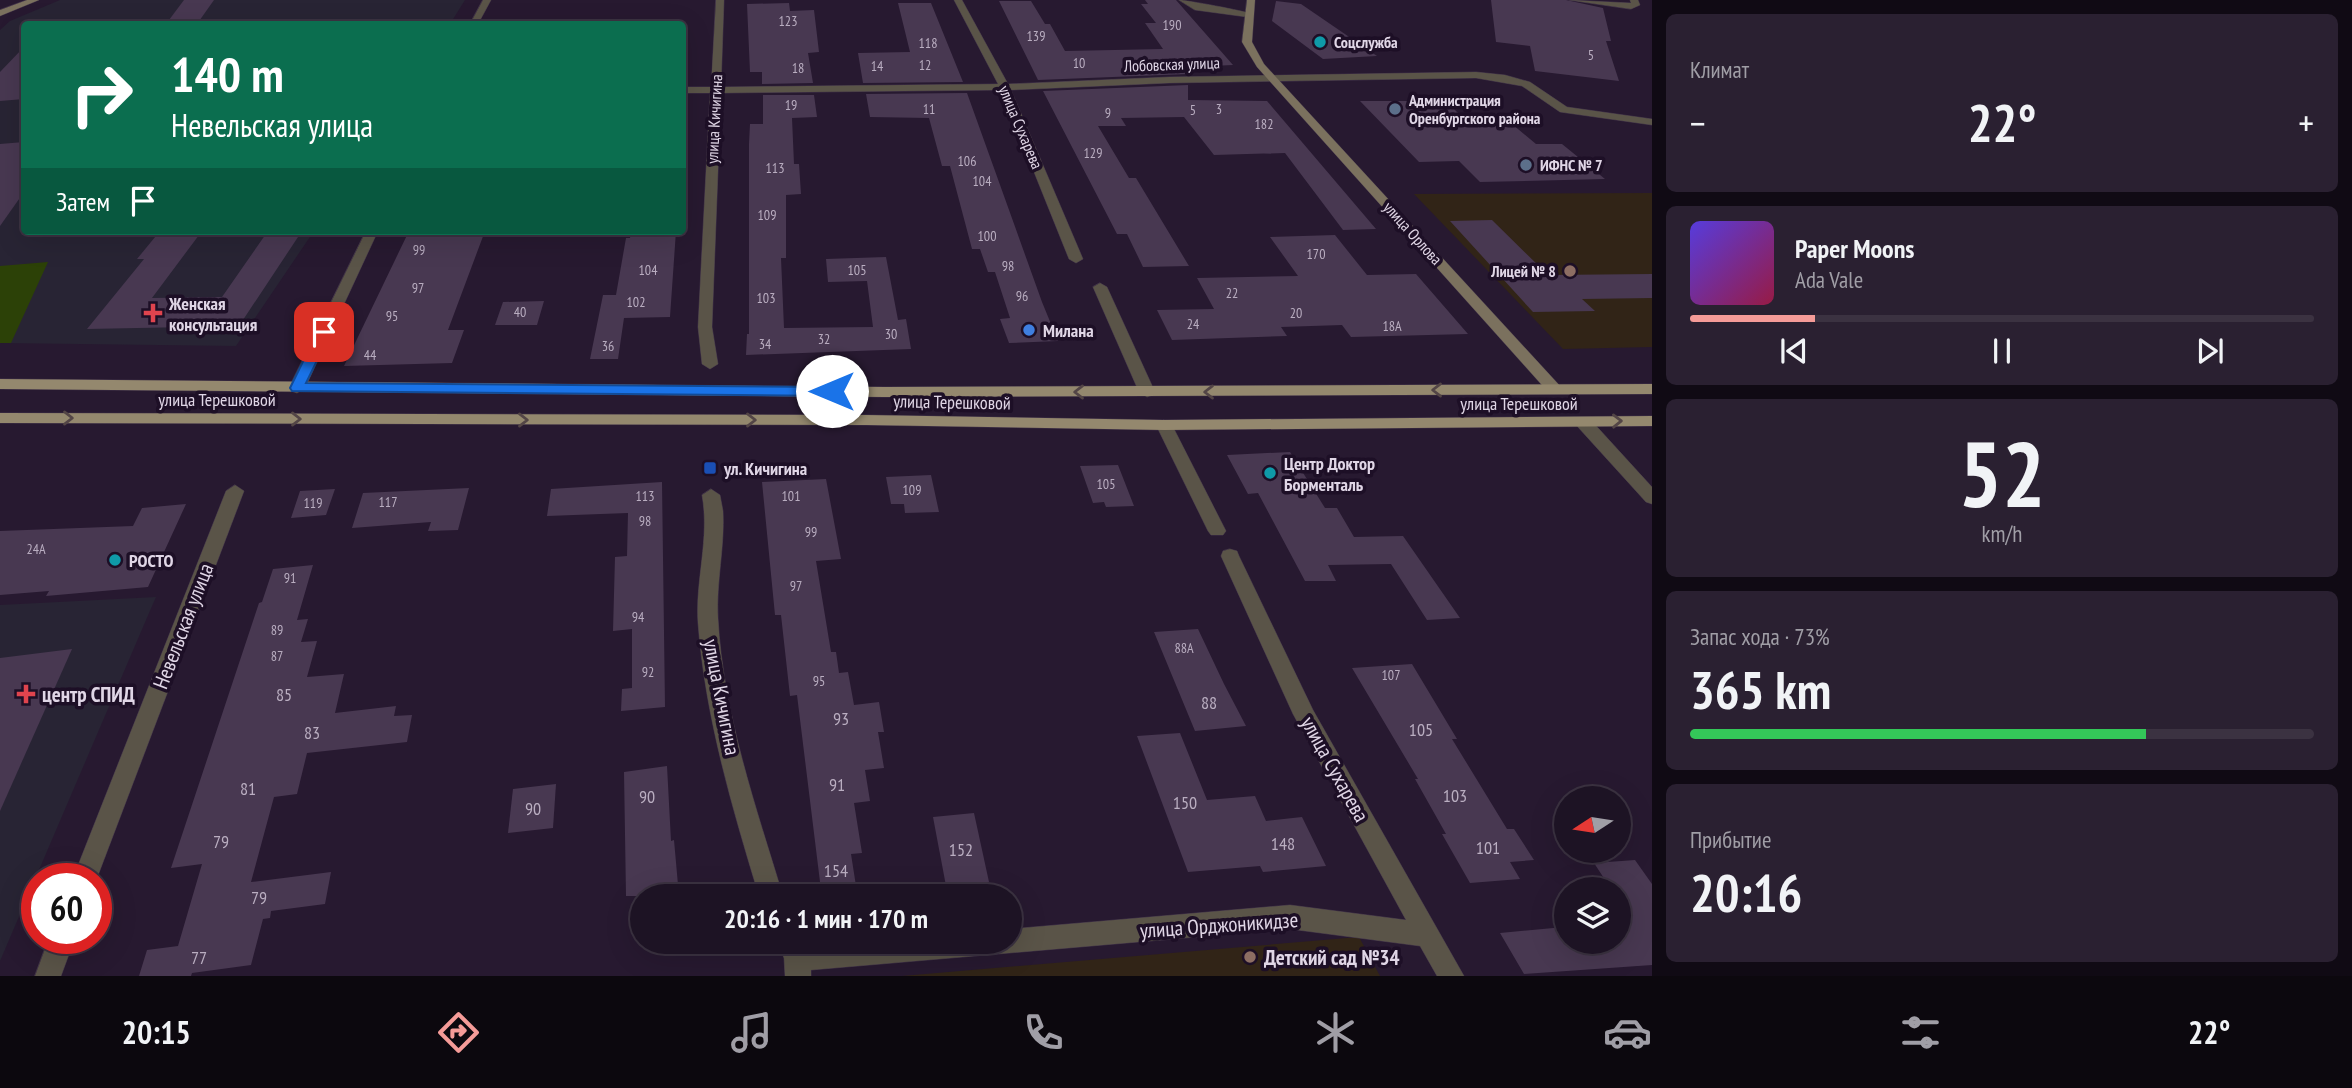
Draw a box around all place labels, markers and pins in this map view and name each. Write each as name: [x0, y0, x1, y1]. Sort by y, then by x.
place label: Соцслужба: [1334, 32, 1398, 52]
marker: Соцслужба: [1312, 34, 1328, 50]
place label: Администрация Оренбургского района: [1408, 90, 1541, 128]
marker: Администрация Оренбургского района: [1387, 101, 1403, 117]
place label: ИФНС № 7: [1540, 155, 1603, 175]
marker: ИФНС № 7: [1518, 157, 1534, 173]
place label: Лицей № 8: [1490, 261, 1556, 281]
marker: Лицей № 8: [1562, 263, 1578, 279]
place label: Женская консультация: [168, 292, 257, 336]
pin: [294, 302, 354, 362]
marker: Женская консультация: [143, 303, 163, 323]
place label: Милана: [1043, 319, 1094, 342]
marker: Милана: [1021, 322, 1037, 338]
place label: Центр Доктор Борменталь: [1284, 452, 1375, 496]
place label: ул. Кичигина: [723, 457, 807, 480]
marker: ул. Кичигина: [702, 460, 718, 476]
marker: Центр Доктор Борменталь: [1262, 465, 1278, 481]
place label: РОСТО: [129, 549, 174, 572]
marker: РОСТО: [107, 552, 123, 568]
place label: центр СПИД: [42, 681, 135, 708]
marker: центр СПИД: [16, 684, 36, 704]
place label: Детский сад №34: [1264, 944, 1400, 971]
marker: Детский сад №34: [1242, 949, 1258, 965]

